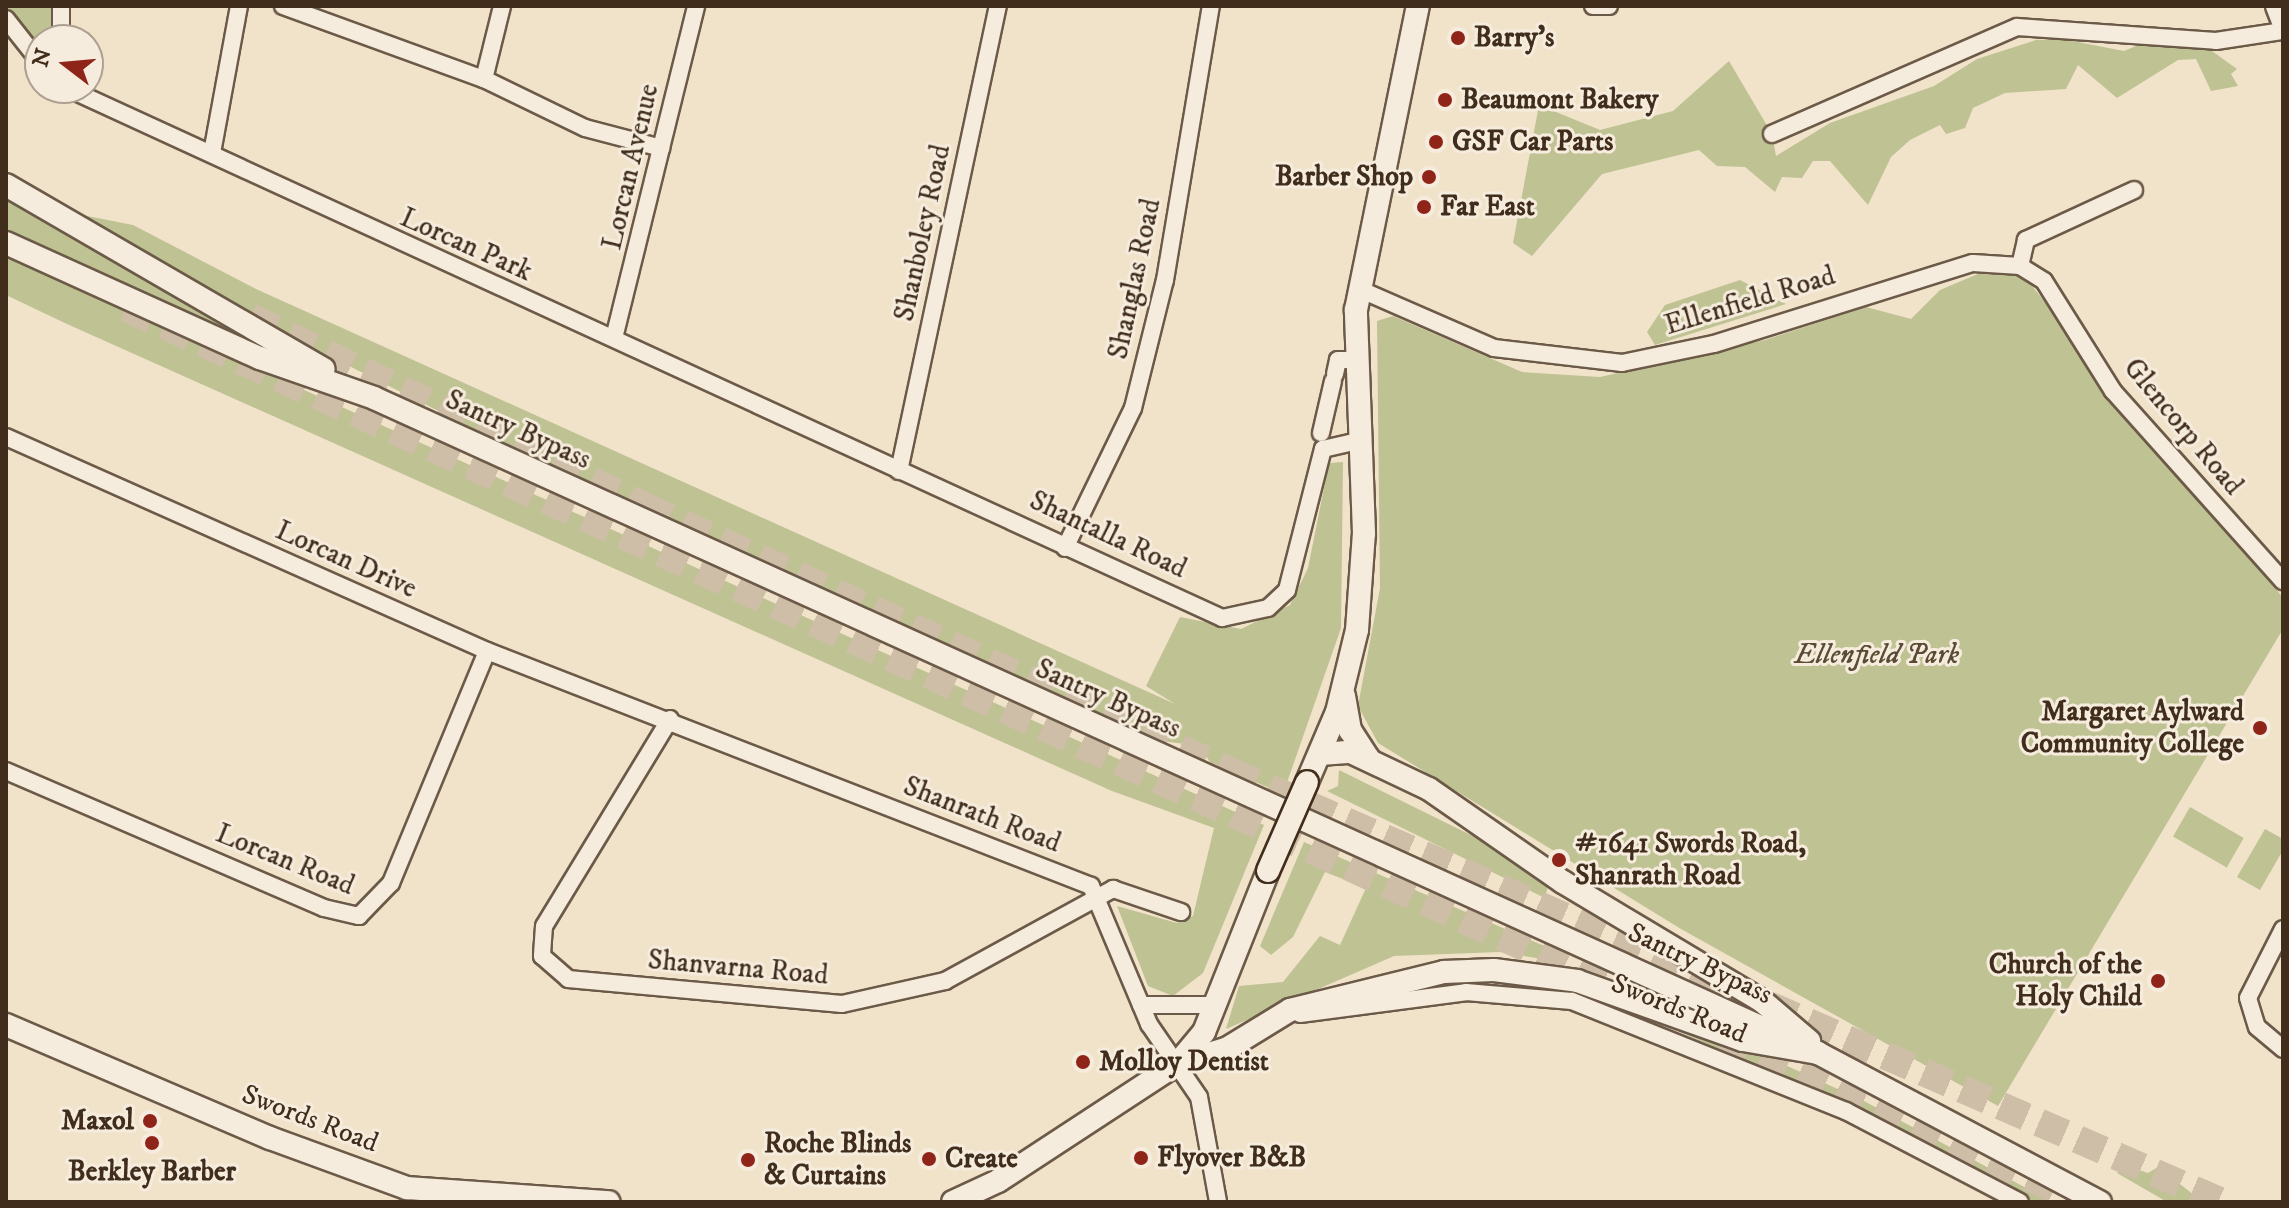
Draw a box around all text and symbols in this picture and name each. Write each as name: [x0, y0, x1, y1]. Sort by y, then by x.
place label: Barry's: [1474, 21, 1554, 55]
north arrow: [24, 24, 104, 104]
marker: Barry's: [1449, 29, 1467, 47]
text: N: [27, 45, 58, 70]
street label: Lorcan Avenue: [596, 81, 666, 253]
place label: Beaumont Bakery: [1461, 83, 1658, 117]
marker: Beaumont Bakery: [1436, 91, 1454, 109]
place label: GSF Car Parts: [1452, 125, 1613, 159]
marker: GSF Car Parts: [1427, 133, 1445, 151]
street label: Shanboley Road: [888, 142, 958, 324]
place label: Barber Shop: [1275, 160, 1413, 194]
marker: Barber Shop: [1420, 168, 1438, 186]
place label: Far East: [1440, 190, 1535, 224]
street label: Shanglas Road: [1102, 196, 1168, 362]
marker: Far East: [1415, 198, 1433, 216]
street label: Lorcan Park: [395, 201, 537, 289]
street label: Ellenfield Road: [1661, 259, 1839, 343]
street label: Glencorp Road: [2116, 352, 2250, 502]
street label: Santry Bypass: [440, 383, 596, 477]
street label: Shantalla Road: [1024, 484, 1192, 586]
street label: Lorcan Drive: [270, 514, 422, 606]
park label: Ellenfield Park: [1795, 638, 1959, 672]
street label: Santry Bypass: [1030, 652, 1186, 746]
place label: Margaret Aylward Community College: [2021, 695, 2244, 761]
marker: Margaret Aylward Community College: [2251, 719, 2269, 737]
street label: Shanrath Road: [899, 770, 1065, 860]
street label: Lorcan Road: [211, 817, 359, 903]
place label: #1641 Swords Road, Shanrath Road: [1575, 827, 1806, 893]
marker: #1641 Swords Road, Shanrath Road: [1550, 851, 1568, 869]
street label: Santry Bypass: [1622, 916, 1778, 1012]
street label: Shanvarna Road: [646, 943, 830, 993]
place label: Church of the Holy Child: [1989, 948, 2142, 1014]
street label: Swords Road: [1606, 967, 1752, 1051]
marker: Church of the Holy Child: [2149, 972, 2167, 990]
place label: Molloy Dentist: [1099, 1045, 1269, 1079]
marker: Molloy Dentist: [1074, 1053, 1092, 1071]
street label: Swords Road: [237, 1078, 383, 1160]
place label: Maxol: [61, 1104, 134, 1138]
marker: Maxol: [141, 1112, 159, 1130]
place label: Roche Blinds & Curtains: [764, 1127, 911, 1193]
marker: Berkley Barber: [143, 1134, 161, 1152]
place label: Flyover B&B: [1157, 1141, 1306, 1175]
place label: Create: [945, 1142, 1018, 1176]
marker: Flyover B&B: [1132, 1149, 1150, 1167]
marker: Create: [920, 1150, 938, 1168]
marker: Roche Blinds & Curtains: [739, 1151, 757, 1169]
place label: Berkley Barber: [68, 1155, 236, 1189]

